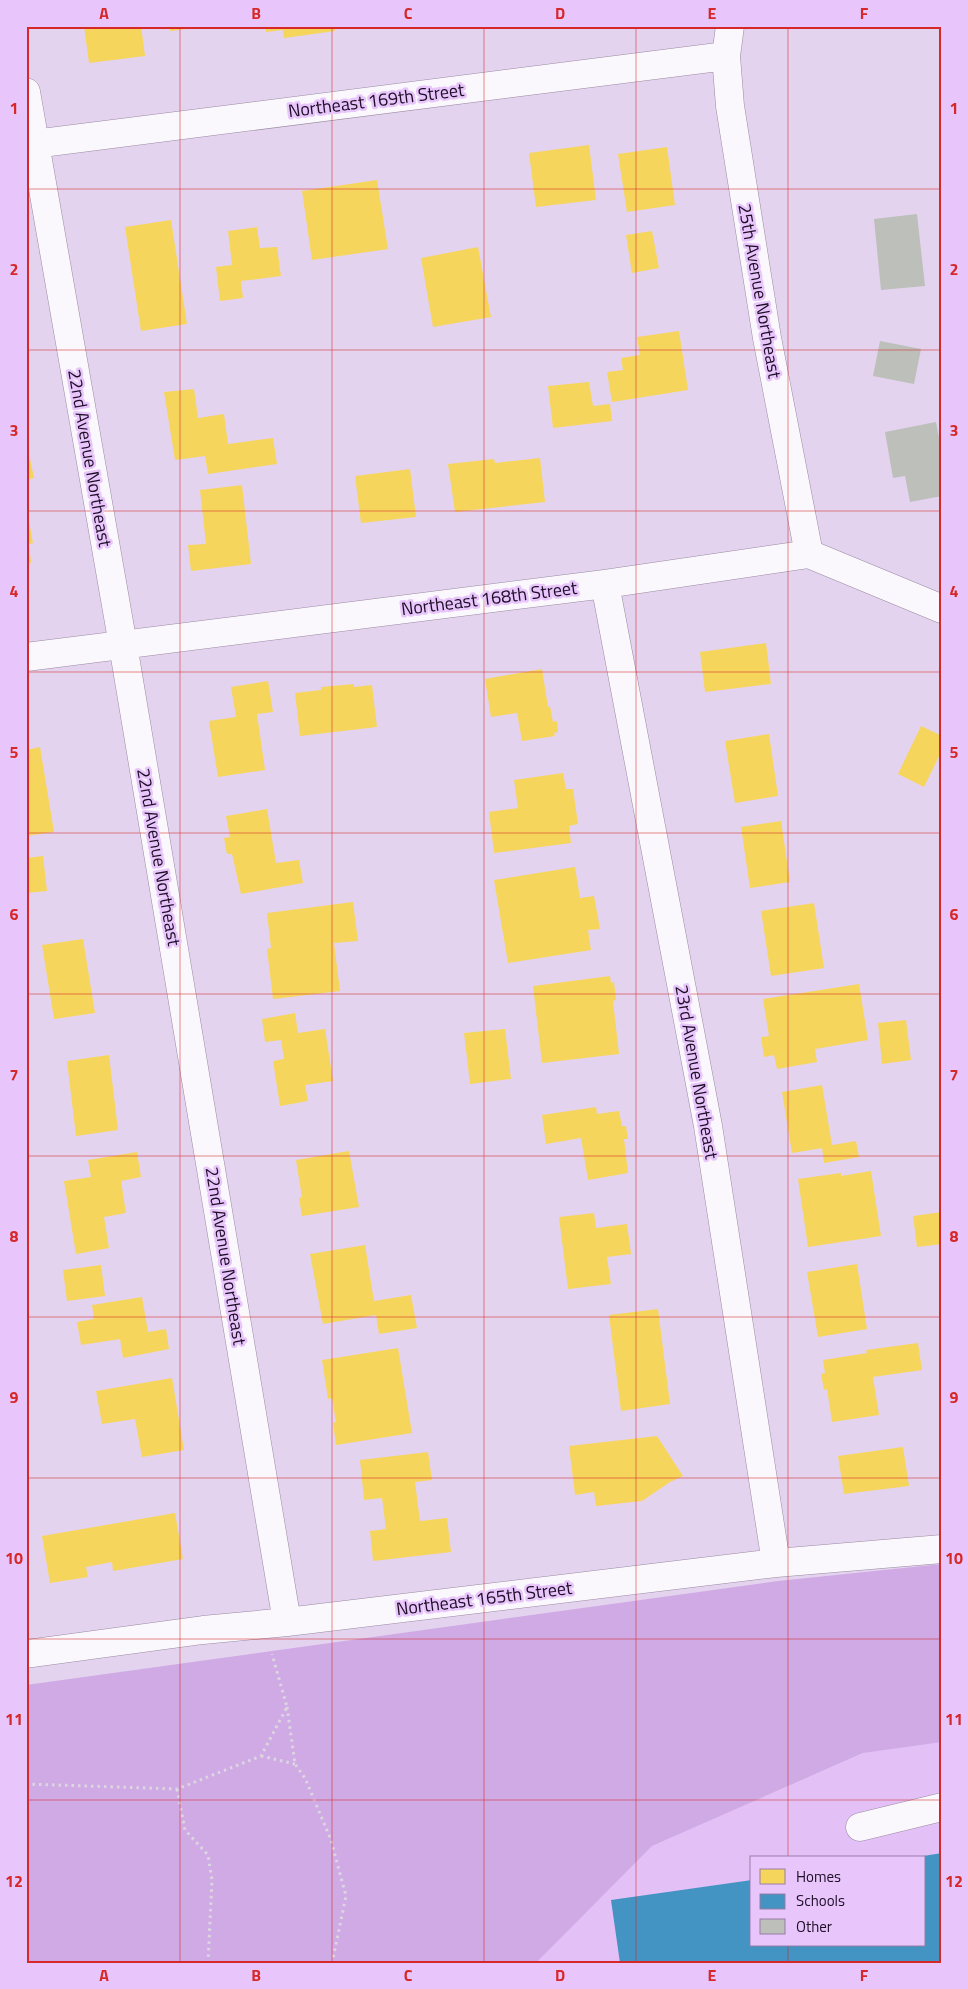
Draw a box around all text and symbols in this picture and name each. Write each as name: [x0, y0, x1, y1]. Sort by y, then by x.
text: A: [99, 1, 109, 25]
text: B: [251, 1, 261, 25]
text: C: [404, 1, 413, 25]
text: D: [555, 1, 565, 25]
text: E: [708, 1, 717, 25]
text: F: [860, 1, 869, 25]
street label: Northeast 169th Street: [286, 76, 466, 124]
text: 1: [10, 96, 18, 120]
text: 1: [950, 96, 958, 120]
street label: 25th Avenue Northeast: [731, 202, 789, 381]
text: 2: [10, 257, 18, 281]
text: 2: [950, 257, 958, 281]
street label: 22nd Avenue Northeast: [61, 367, 119, 550]
text: 3: [10, 418, 18, 442]
text: 3: [950, 418, 958, 442]
street label: Northeast 168th Street: [399, 574, 579, 622]
text: 4: [10, 579, 19, 603]
text: 4: [950, 579, 959, 603]
text: 5: [10, 740, 19, 764]
text: 5: [950, 740, 959, 764]
street label: 22nd Avenue Northeast: [130, 766, 188, 949]
text: 6: [10, 902, 19, 926]
text: 6: [950, 902, 959, 926]
street label: 23rd Avenue Northeast: [668, 983, 726, 1162]
text: 7: [10, 1063, 18, 1087]
text: 7: [950, 1063, 958, 1087]
street label: 22nd Avenue Northeast: [199, 1165, 254, 1348]
text: 8: [10, 1224, 19, 1248]
text: 8: [950, 1224, 959, 1248]
text: 9: [10, 1385, 19, 1409]
text: 9: [950, 1385, 959, 1409]
text: 10: [5, 1546, 23, 1570]
text: 10: [945, 1546, 963, 1570]
street label: Northeast 165th Street: [394, 1574, 574, 1622]
text: 11: [5, 1707, 23, 1731]
text: 11: [945, 1707, 963, 1731]
legend: [750, 1856, 926, 1946]
text: Homes: [796, 1865, 841, 1888]
text: 12: [5, 1869, 23, 1893]
text: 12: [945, 1869, 963, 1893]
text: Schools: [796, 1889, 845, 1912]
text: Other: [796, 1915, 832, 1938]
text: A: [99, 1963, 109, 1987]
text: B: [251, 1963, 261, 1987]
text: C: [404, 1963, 413, 1987]
text: D: [555, 1963, 565, 1987]
text: E: [708, 1963, 717, 1987]
text: F: [860, 1963, 869, 1987]

